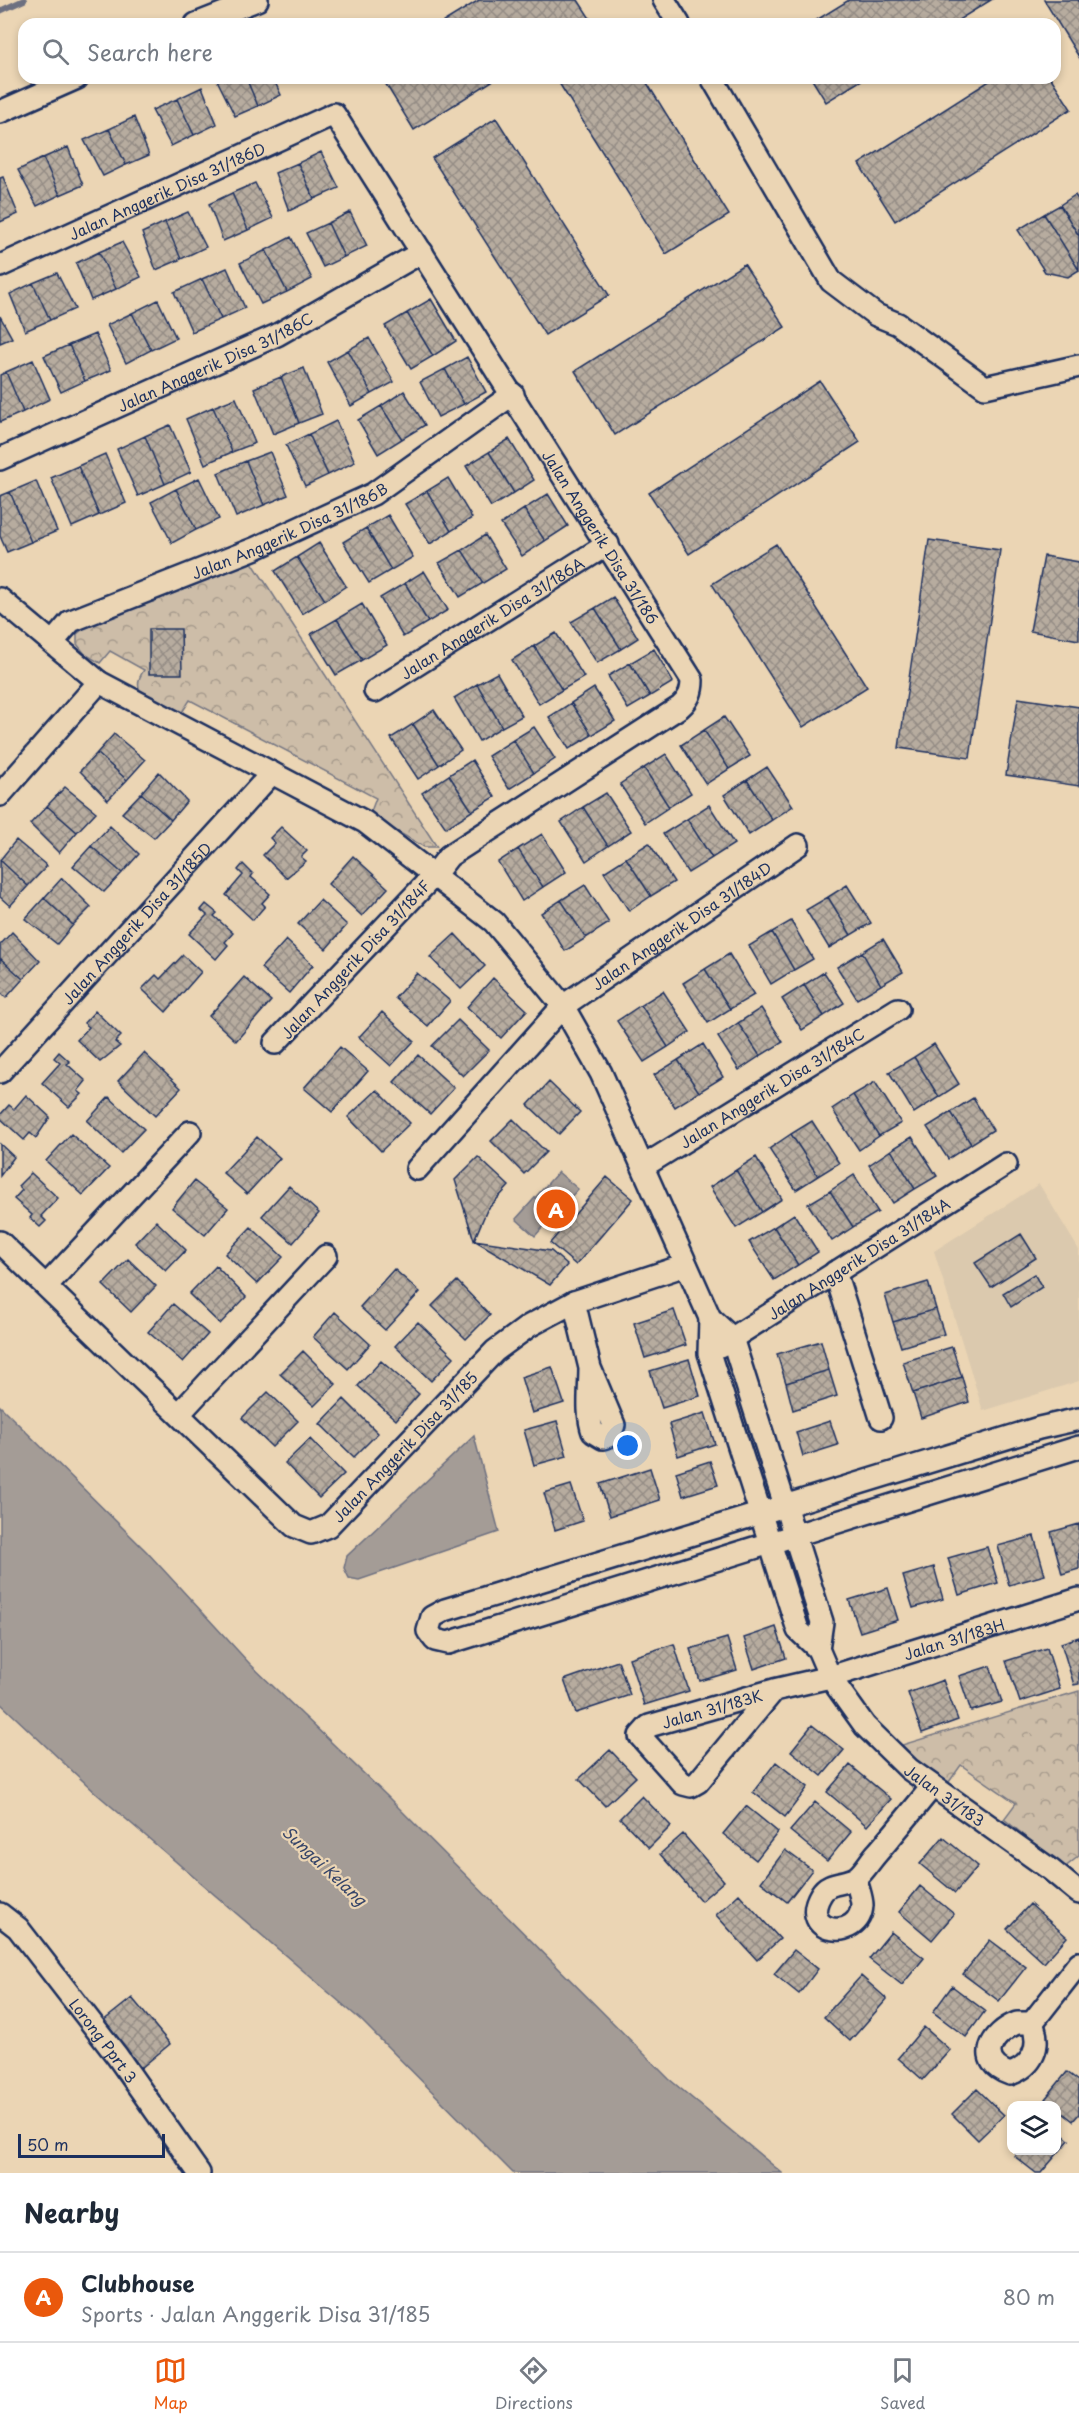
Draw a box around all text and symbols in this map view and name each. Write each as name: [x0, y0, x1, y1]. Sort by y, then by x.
search box: [18, 18, 1061, 84]
icon: search: [39, 35, 72, 68]
text: Search here: [87, 35, 213, 68]
street label: Jalan Anggerik Disa 31/186D: [65, 135, 269, 245]
street label: Jalan Anggerik Disa 31/186C: [113, 306, 317, 417]
street label: Jalan Anggerik Disa 31/186: [538, 445, 665, 628]
street label: Jalan Anggerik Disa 31/186B: [188, 476, 392, 584]
street label: Jalan Anggerik Disa 31/186A: [395, 551, 588, 684]
street label: Jalan Anggerik Disa 31/185D: [56, 836, 216, 1009]
street label: Jalan Anggerik Disa 31/184D: [586, 855, 776, 995]
street label: Jalan Anggerik Disa 31/184F: [275, 874, 435, 1044]
street label: Jalan Anggerik Disa 31/184C: [675, 1021, 868, 1153]
pin: A: [536, 1186, 576, 1232]
street label: Jalan Anggerik Disa 31/184A: [763, 1191, 954, 1325]
street label: Jalan Anggerik Disa 31/185: [326, 1365, 482, 1527]
your location: [613, 1431, 642, 1460]
street label: Jalan 31/183H: [901, 1612, 1007, 1665]
street label: Jalan 31/183K: [659, 1682, 765, 1733]
street label: Jalan 31/183: [900, 1758, 990, 1831]
water label: Sungai Kelang: [278, 1820, 374, 1912]
street label: Lorong Pprt 3: [65, 1993, 143, 2087]
map controls: [1007, 2101, 1061, 2155]
button: layers: [1007, 2101, 1061, 2155]
scale bar: [18, 2131, 165, 2158]
text: 50 m: [27, 2132, 68, 2156]
text: Nearby: [24, 2193, 119, 2232]
text: Clubhouse: [81, 2266, 194, 2299]
text: A: [36, 2282, 51, 2312]
text: 80 m: [1003, 2282, 1055, 2312]
text: Sports · Jalan Anggerik Disa 31/185: [81, 2299, 430, 2329]
tab: Map: [154, 2354, 188, 2414]
tab: Directions: [495, 2354, 573, 2414]
tab: Saved: [880, 2354, 925, 2414]

